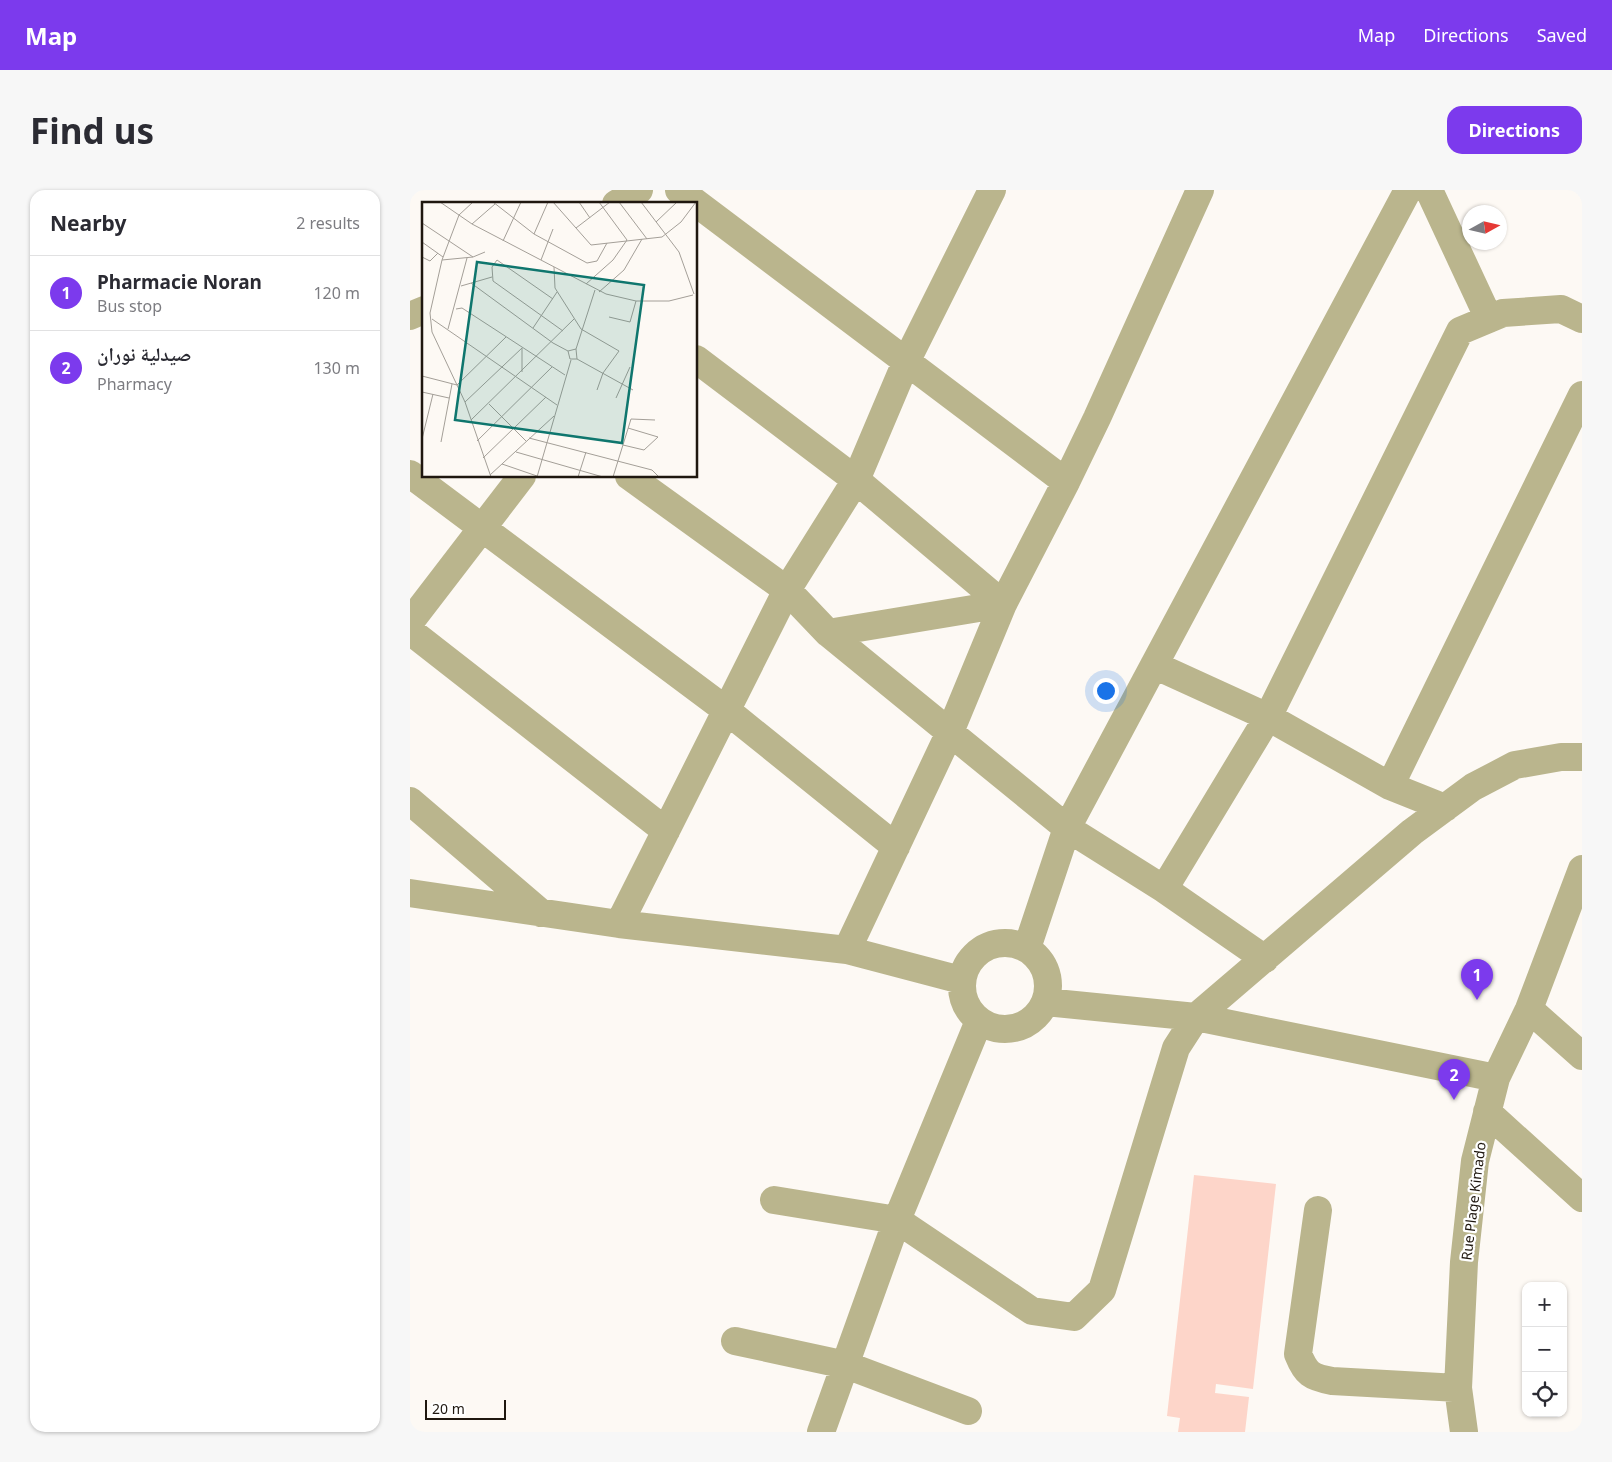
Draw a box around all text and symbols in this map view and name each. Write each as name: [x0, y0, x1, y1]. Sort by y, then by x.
text: Map: [25, 19, 77, 52]
text: Map: [1358, 23, 1395, 47]
text: Directions: [1423, 23, 1509, 47]
text: Saved: [1537, 23, 1587, 47]
button: Directions: [1447, 106, 1582, 154]
text: Find us: [30, 107, 154, 154]
inset map: [422, 202, 698, 478]
north arrow: [1462, 205, 1507, 250]
text: Nearby: [50, 209, 126, 237]
text: 2 results: [296, 212, 360, 234]
text: Pharmacie Noran: [97, 269, 262, 295]
text: 1: [61, 282, 71, 304]
text: 120 m: [313, 282, 360, 304]
text: Bus stop: [97, 295, 162, 317]
text: صيدلية نوران: [97, 341, 191, 367]
text: 2: [61, 357, 71, 379]
text: 130 m: [313, 357, 360, 379]
text: Pharmacy: [97, 373, 172, 395]
your location: [1093, 678, 1119, 704]
pin: 1: [1461, 959, 1493, 1000]
pin: 2: [1438, 1059, 1470, 1100]
street label: Rue Plage Kimado: [1456, 1141, 1490, 1261]
map controls: [1522, 1282, 1567, 1417]
button: +: [1522, 1282, 1567, 1327]
button: −: [1522, 1327, 1567, 1372]
button: locate: [1522, 1372, 1567, 1417]
scale bar: [425, 1397, 506, 1420]
text: 20 m: [432, 1399, 465, 1418]

